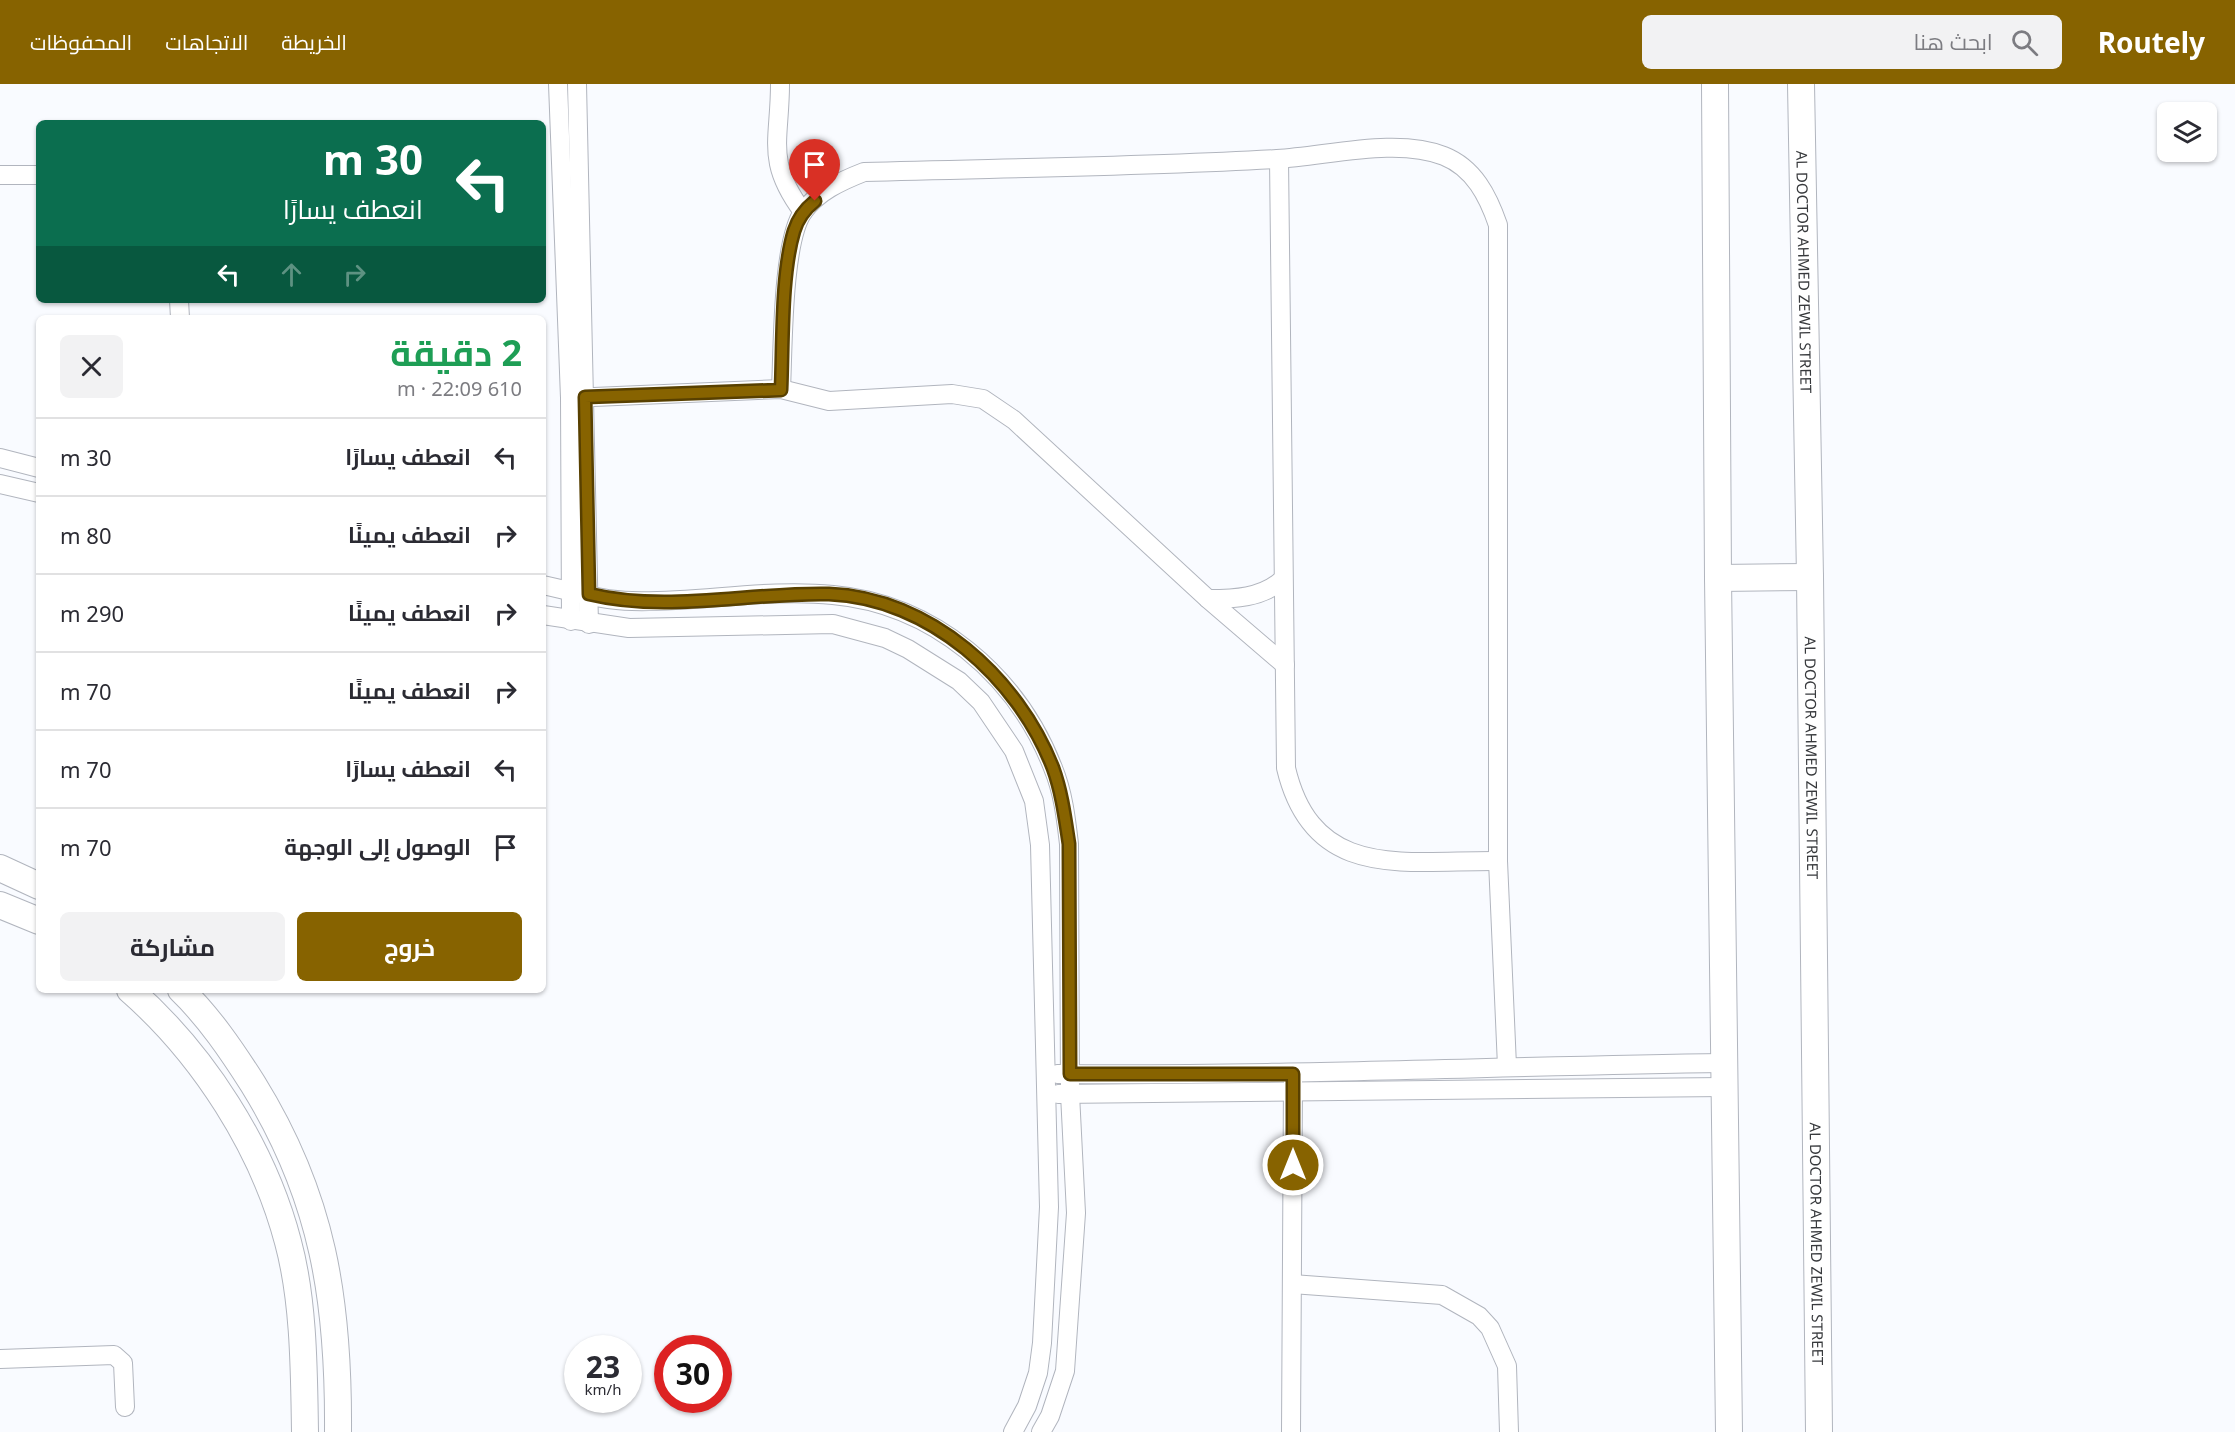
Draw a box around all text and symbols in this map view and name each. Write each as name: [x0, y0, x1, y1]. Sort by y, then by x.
search box: [1642, 15, 2062, 69]
text: Routely: [2098, 23, 2205, 61]
text: ابحث هنا: [1913, 26, 1993, 56]
icon: search: [2008, 26, 2041, 59]
text: المحفوظات: [30, 28, 132, 56]
text: الاتجاهات: [165, 28, 248, 56]
text: الخريطة: [281, 28, 347, 56]
map controls: [2157, 102, 2217, 162]
button: layers: [2157, 102, 2217, 162]
text: 30 m: [323, 130, 423, 187]
pin: [789, 139, 840, 201]
icon: left: [444, 144, 522, 222]
icon: arrive: [798, 148, 831, 181]
street label: AL DOCTOR AHMED ZEWIL STREET: [1792, 150, 1817, 394]
text: انعطف يسارًا: [283, 190, 423, 227]
icon: left: [212, 258, 245, 291]
icon: ahead: [275, 258, 308, 291]
icon: right: [338, 258, 371, 291]
text: 2 دقيقة: [390, 328, 522, 377]
button: close: [60, 335, 123, 398]
text: 610 m · 22:09: [397, 375, 522, 402]
text: انعطف يسارًا: [345, 441, 471, 471]
icon: left: [489, 441, 522, 474]
text: 30 m: [60, 442, 111, 472]
text: انعطف يمينًا: [348, 519, 471, 549]
icon: right: [489, 519, 522, 552]
text: 80 m: [60, 520, 111, 550]
text: انعطف يمينًا: [348, 597, 471, 627]
icon: right: [489, 597, 522, 630]
text: 290 m: [60, 598, 124, 628]
street label: AL DOCTOR AHMED ZEWIL STREET: [1801, 636, 1823, 880]
text: انعطف يمينًا: [348, 675, 471, 705]
icon: right: [489, 675, 522, 708]
text: 70 m: [60, 676, 111, 706]
text: انعطف يسارًا: [345, 753, 471, 783]
icon: left: [489, 753, 522, 786]
text: 70 m: [60, 754, 111, 784]
text: الوصول إلى الوجهة: [284, 831, 471, 861]
icon: arrive: [489, 831, 522, 864]
text: 70 m: [60, 832, 111, 862]
button: مشاركة: [60, 912, 285, 981]
button: خروج: [297, 912, 522, 981]
street label: AL DOCTOR AHMED ZEWIL STREET: [1806, 1122, 1828, 1366]
position arrow: [1261, 1133, 1325, 1197]
speed limit sign: 30: [654, 1335, 732, 1413]
text: 23: [586, 1346, 620, 1387]
text: km/h: [585, 1379, 621, 1399]

